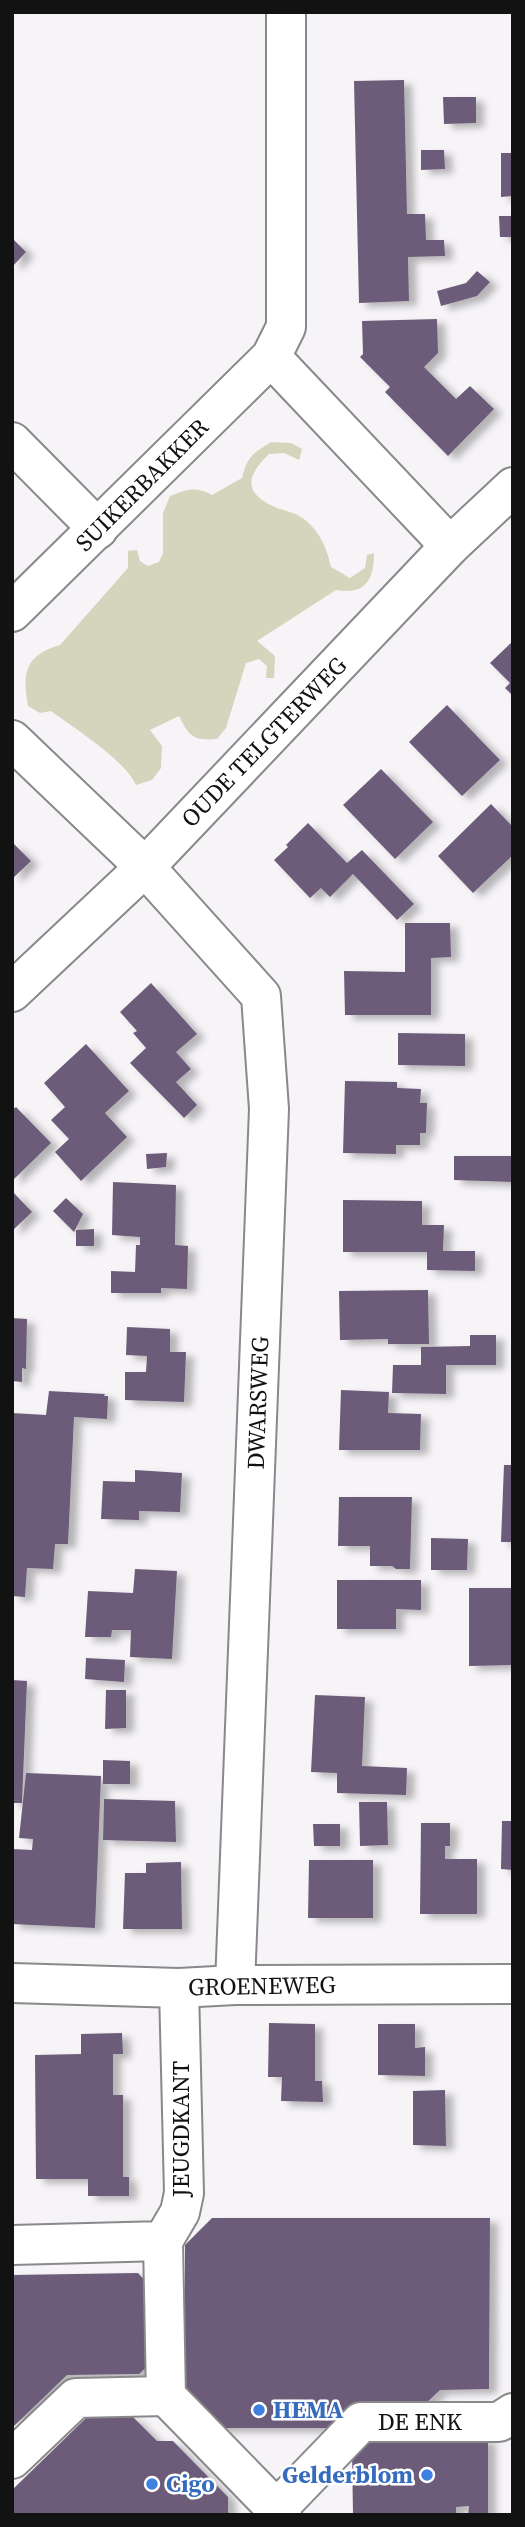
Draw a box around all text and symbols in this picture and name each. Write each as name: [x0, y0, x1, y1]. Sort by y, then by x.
street label: SUIKERBAKKER: [68, 411, 216, 558]
street label: OUDE TELGTERWEG: [173, 649, 354, 834]
street label: DWARSWEG: [239, 1335, 276, 1470]
street label: GROENEWEG: [188, 1968, 337, 2003]
street label: JEUGDKANT: [164, 2060, 197, 2198]
place label: HEMA: [273, 2393, 343, 2426]
marker: HEMA: [251, 2402, 267, 2418]
street label: DE ENK: [378, 2405, 462, 2438]
place label: Gelderblom: [282, 2458, 413, 2491]
place label: Cigo: [166, 2467, 215, 2500]
marker: Gelderblom: [419, 2467, 435, 2483]
marker: Cigo: [144, 2476, 160, 2492]

